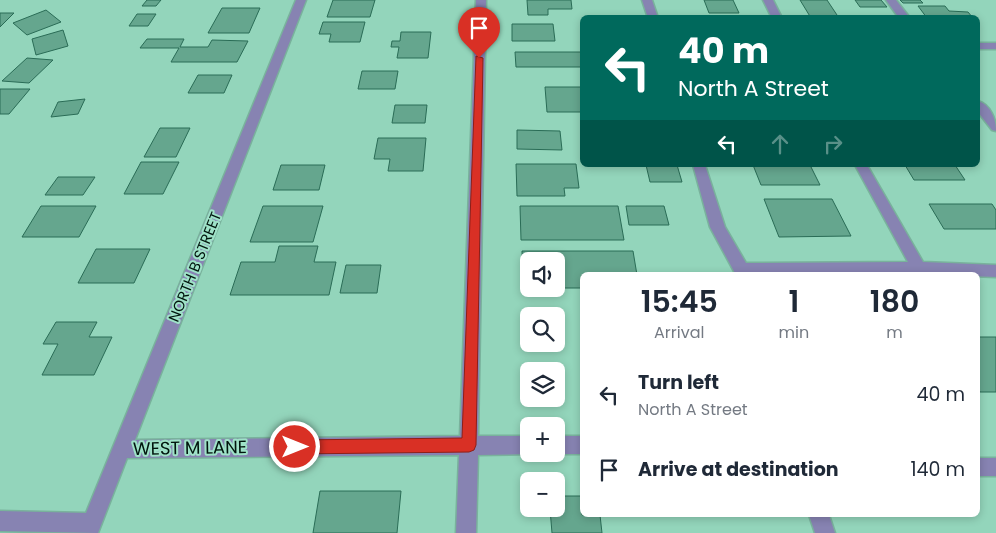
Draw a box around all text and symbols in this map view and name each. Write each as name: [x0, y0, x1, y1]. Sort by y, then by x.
pin: [458, 7, 500, 58]
icon: arrive: [465, 14, 493, 42]
text: 40 m: [678, 26, 769, 75]
icon: left: [595, 35, 660, 100]
text: North A Street: [678, 73, 829, 104]
icon: left: [713, 130, 741, 158]
icon: ahead: [766, 130, 794, 158]
icon: right: [819, 130, 847, 158]
street label: NORTH B STREET: [163, 209, 226, 325]
map controls: [520, 252, 565, 517]
button: sound: [520, 252, 565, 297]
text: 15:45: [641, 280, 718, 323]
text: 1: [788, 280, 799, 323]
text: 180: [870, 280, 919, 323]
button: search: [520, 307, 565, 352]
text: Arrival: [654, 321, 704, 344]
text: min: [779, 321, 809, 344]
text: m: [886, 321, 903, 344]
button: layers: [520, 362, 565, 407]
text: Turn left: [638, 369, 719, 396]
icon: left: [595, 381, 623, 409]
text: 40 m: [916, 381, 965, 408]
text: North A Street: [638, 398, 748, 421]
button: +: [520, 417, 565, 462]
position arrow: [268, 420, 320, 472]
street label: WEST M LANE: [133, 434, 247, 461]
icon: arrive: [595, 456, 623, 484]
text: Arrive at destination: [638, 456, 839, 483]
text: 140 m: [910, 456, 965, 483]
button: −: [520, 472, 565, 517]

